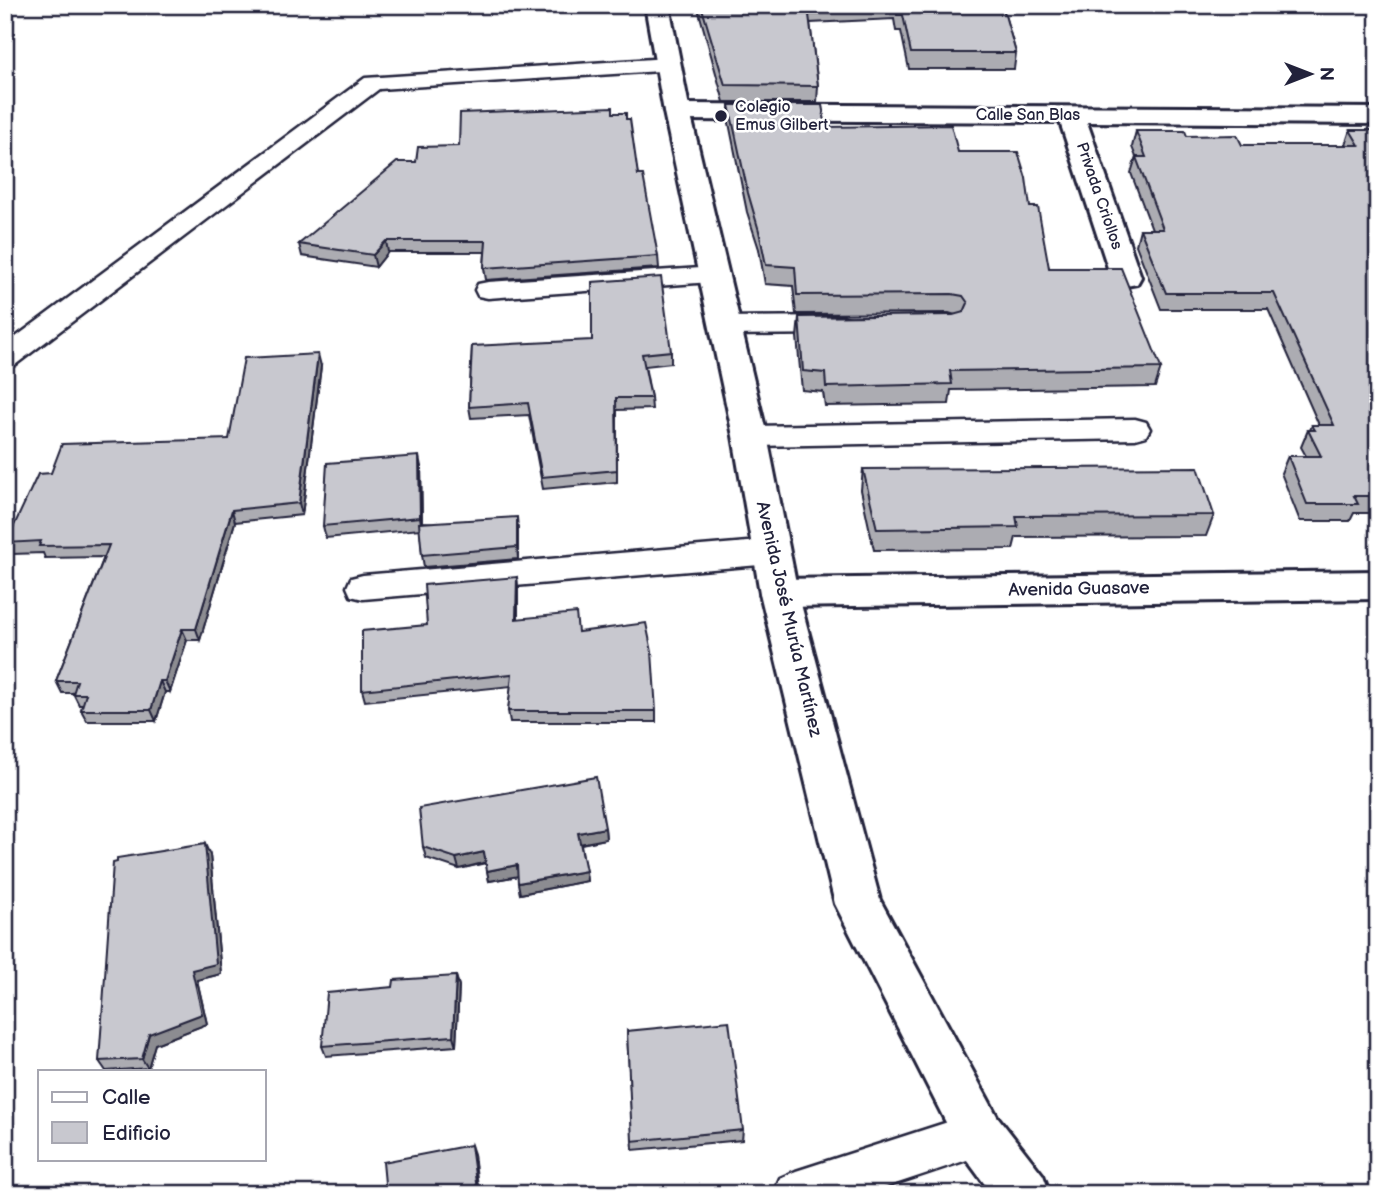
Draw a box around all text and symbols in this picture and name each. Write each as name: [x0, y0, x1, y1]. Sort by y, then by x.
north arrow: [1274, 38, 1344, 108]
text: N: [1314, 67, 1337, 81]
place label: Colegio Emus Gilbert: [735, 98, 829, 135]
street label: Calle San Blas: [976, 106, 1080, 125]
marker: Colegio Emus Gilbert: [713, 108, 729, 124]
street label: Privada Criollos: [1072, 140, 1126, 252]
street label: Avenida José Murúa Martínez: [752, 499, 826, 739]
street label: Avenida Guasave: [1008, 577, 1150, 601]
legend: [38, 1070, 266, 1160]
text: Calle: [102, 1085, 151, 1110]
text: Edificio: [102, 1121, 171, 1146]

